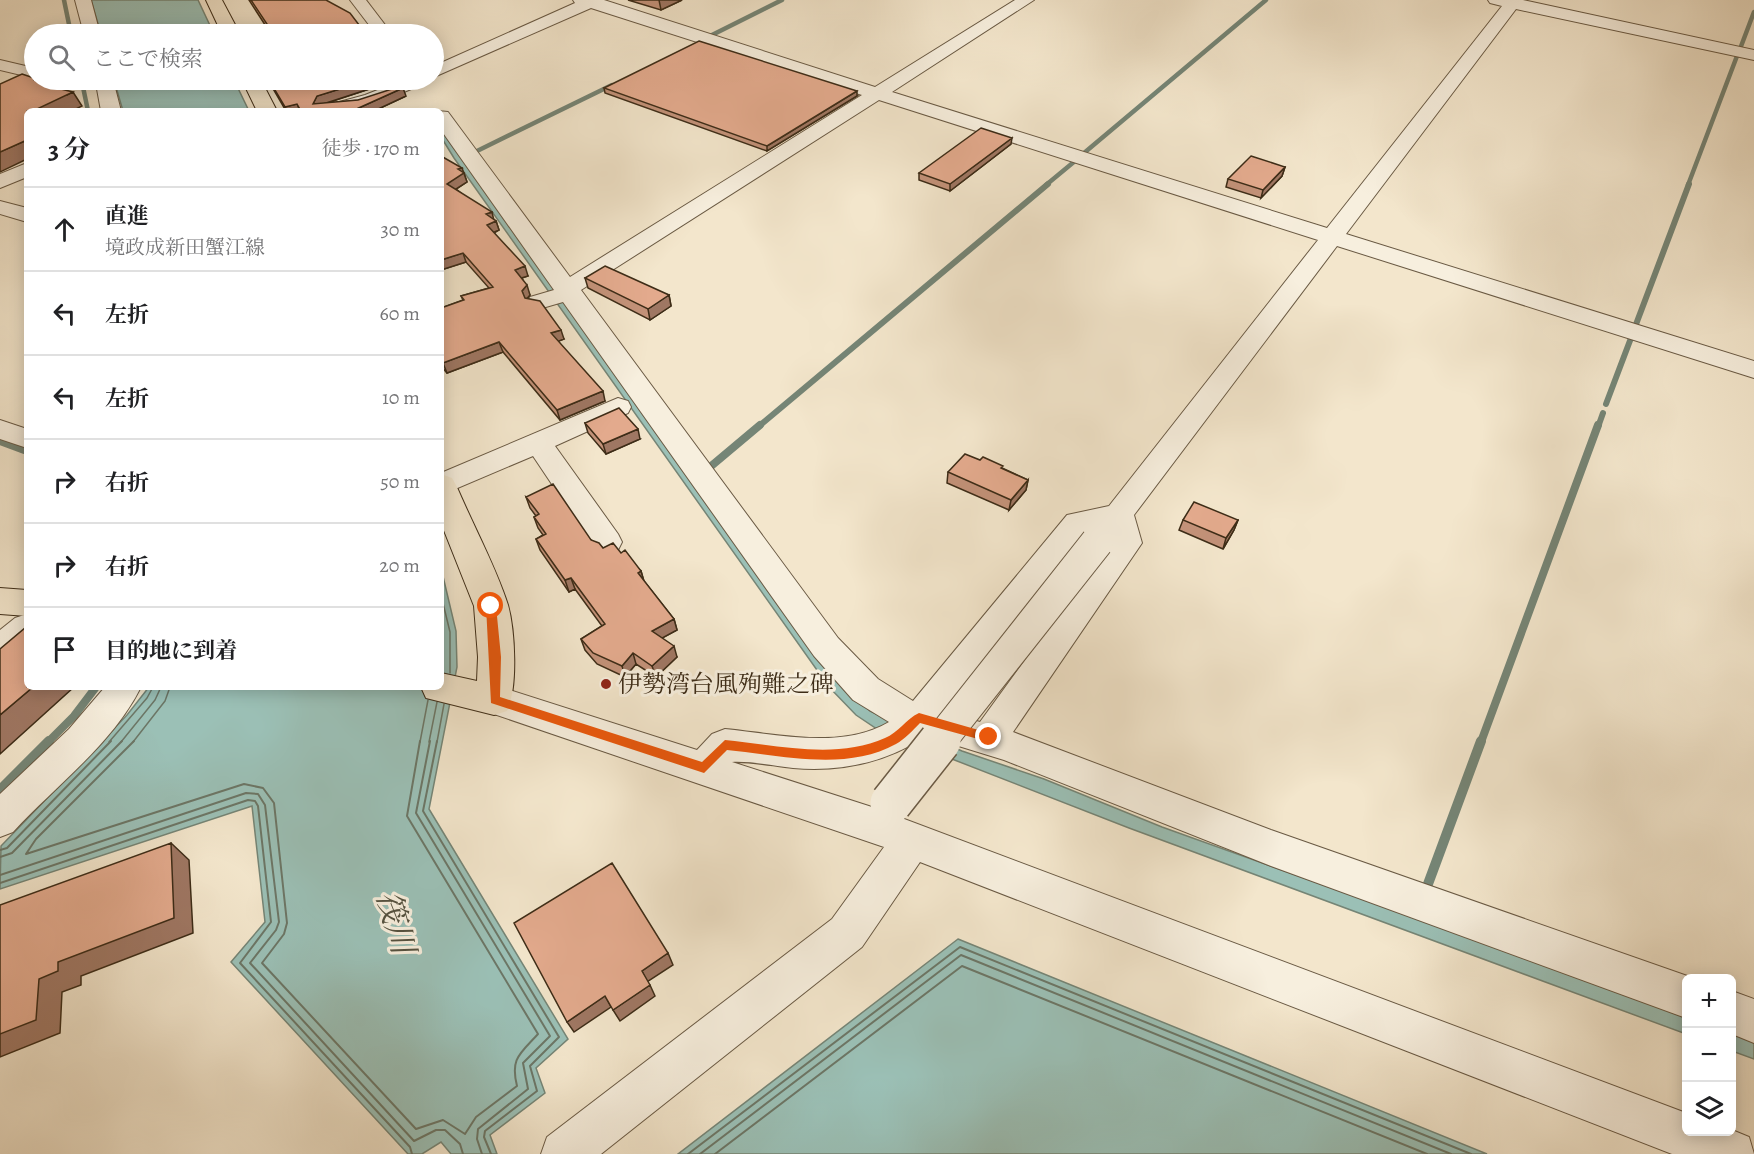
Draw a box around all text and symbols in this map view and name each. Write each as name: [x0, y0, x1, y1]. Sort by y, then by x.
search box: [24, 24, 444, 90]
icon: search: [45, 41, 78, 74]
text: ここで検索: [93, 44, 203, 74]
text: 3 分: [48, 132, 90, 167]
text: 徒歩 · 170 m: [322, 135, 420, 162]
text: 直進: [105, 201, 149, 231]
icon: ahead: [48, 213, 81, 246]
text: 30 m: [380, 216, 420, 243]
text: 境政成新田蟹江線: [105, 234, 265, 261]
icon: left: [48, 297, 81, 330]
text: 左折: [105, 300, 149, 330]
text: 60 m: [380, 300, 420, 327]
icon: left: [48, 381, 81, 414]
text: 左折: [105, 384, 149, 414]
text: 10 m: [382, 384, 420, 411]
icon: right: [48, 465, 81, 498]
text: 右折: [105, 468, 149, 498]
text: 50 m: [380, 468, 420, 495]
icon: right: [48, 549, 81, 582]
text: 右折: [105, 552, 149, 582]
text: 20 m: [379, 552, 420, 579]
route start: [477, 592, 503, 618]
icon: arrive: [48, 633, 81, 666]
text: 目的地に到着: [105, 636, 237, 666]
place label: 伊勢湾台風殉難之碑: [618, 668, 834, 700]
marker: 伊勢湾台風殉難之碑: [599, 677, 613, 691]
route end: [975, 723, 1001, 749]
water label: 筏川: [366, 885, 427, 962]
map controls: [1682, 974, 1736, 1136]
button: +: [1682, 974, 1736, 1028]
button: −: [1682, 1028, 1736, 1082]
button: layers: [1682, 1082, 1736, 1136]

